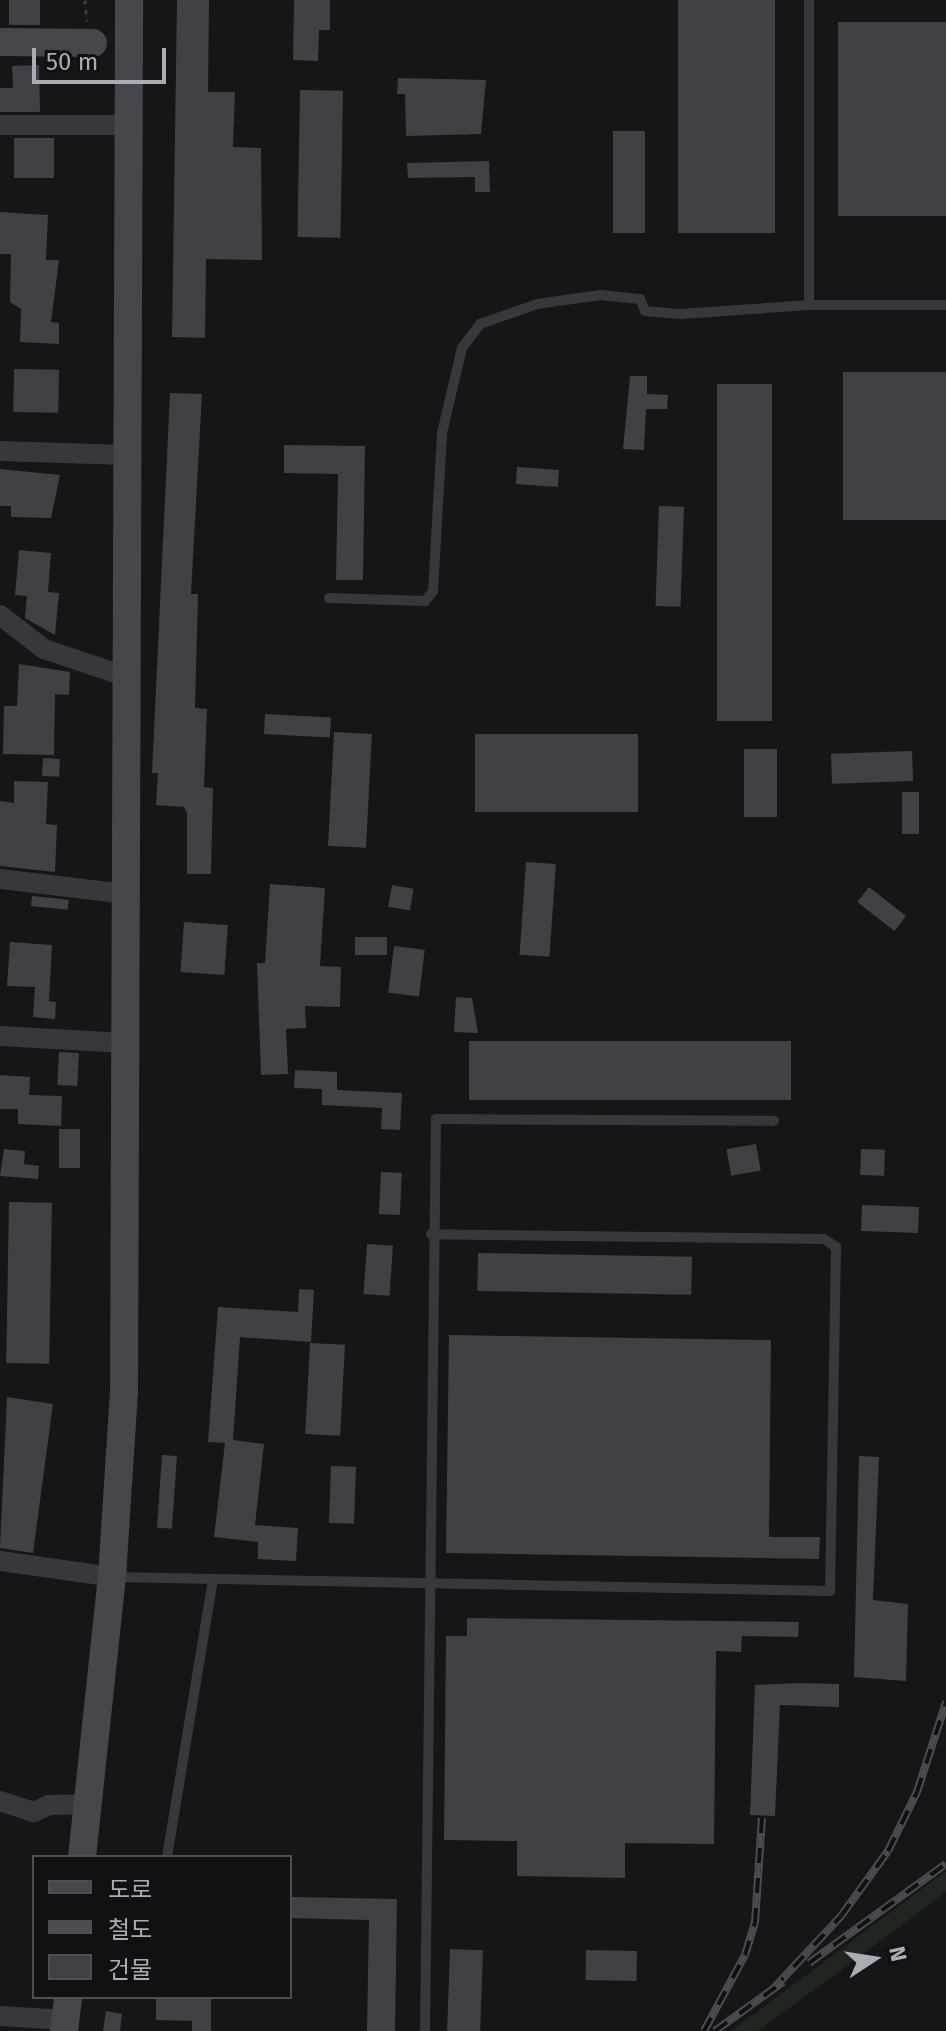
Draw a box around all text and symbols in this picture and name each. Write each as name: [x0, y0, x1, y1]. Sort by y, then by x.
scale bar: [36, 32, 170, 82]
text: 50 m: [46, 48, 98, 76]
legend: [32, 1855, 292, 1999]
text: 도로: [108, 1876, 152, 1904]
text: 철도: [108, 1916, 152, 1944]
north arrow: [834, 1919, 914, 1999]
text: N: [883, 1944, 913, 1964]
text: 건물: [108, 1956, 152, 1984]

